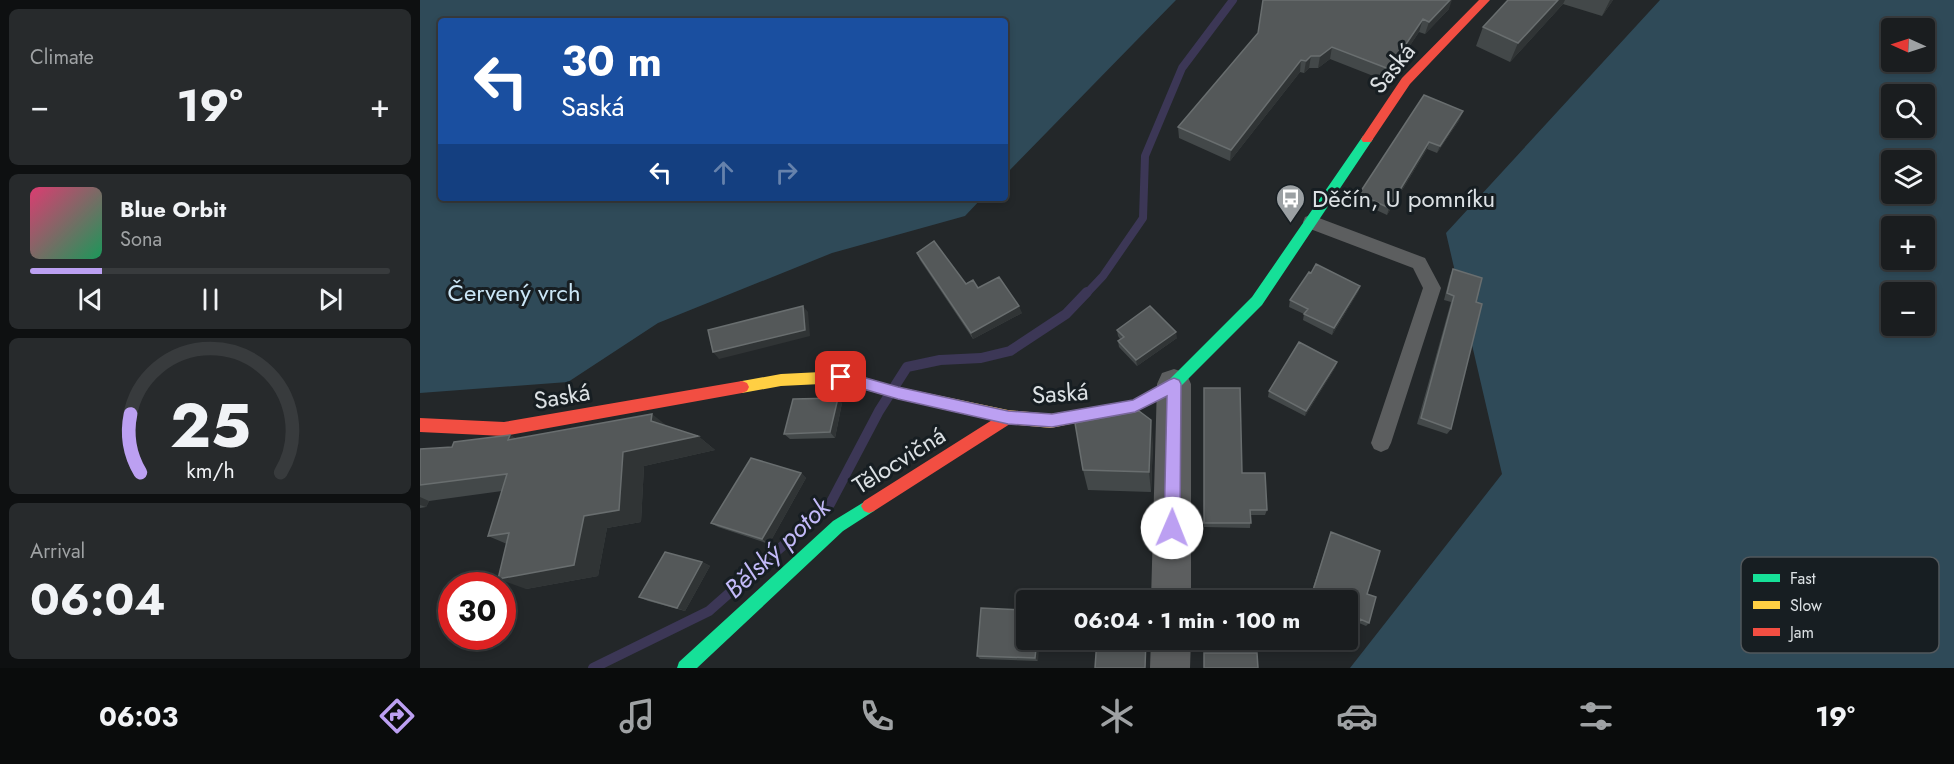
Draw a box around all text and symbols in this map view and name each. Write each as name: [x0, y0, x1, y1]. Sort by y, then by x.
north arrow: [1881, 18, 1935, 72]
map controls: [1881, 18, 1935, 336]
text: 30 m: [561, 31, 662, 92]
street label: Saská: [1361, 35, 1423, 101]
icon: left: [462, 42, 540, 120]
text: Climate: [30, 43, 94, 72]
text: 19°: [176, 73, 243, 138]
text: −: [30, 82, 49, 129]
text: +: [370, 82, 390, 129]
button: search: [1881, 84, 1935, 138]
text: Saská: [561, 87, 625, 126]
button: layers: [1881, 150, 1935, 204]
icon: left: [644, 156, 677, 189]
icon: ahead: [707, 156, 740, 189]
icon: right: [770, 156, 803, 189]
place label: Děčín, U pomníku: [1312, 181, 1495, 216]
bus stop icon: Děčín, U pomníku: [1275, 182, 1307, 224]
text: Blue Orbit: [120, 193, 226, 225]
button: +: [1881, 216, 1935, 270]
text: Sona: [120, 225, 162, 254]
park label: Červený vrch: [447, 275, 581, 310]
button: −: [1881, 282, 1935, 336]
icon: previous: [74, 283, 107, 316]
icon: pause: [194, 283, 227, 316]
icon: next: [314, 283, 347, 316]
pin: [815, 351, 866, 402]
icon: arrive: [824, 360, 857, 393]
street label: Saská: [531, 374, 593, 418]
street label: Saská: [1031, 374, 1089, 412]
text: 25: [169, 381, 251, 471]
street label: Tělocvičná: [846, 418, 952, 502]
text: km/h: [186, 456, 234, 487]
water label: Bělský potok: [716, 488, 840, 607]
position arrow: [1140, 496, 1204, 560]
text: Arrival: [30, 537, 85, 566]
legend: [1741, 557, 1939, 653]
text: 06:04: [30, 567, 166, 632]
text: Fast: [1790, 567, 1816, 590]
speed limit sign: 30: [438, 572, 516, 650]
text: Slow: [1790, 594, 1822, 617]
text: 06:04 · 1 min · 100 m: [1074, 604, 1300, 636]
text: Jam: [1788, 621, 1814, 644]
icon: directions: [376, 695, 418, 737]
icon: music: [616, 695, 658, 737]
icon: phone: [856, 695, 898, 737]
icon: climate: [1096, 695, 1138, 737]
icon: car: [1336, 695, 1378, 737]
icon: filters: [1575, 695, 1617, 737]
text: 06:03: [99, 697, 178, 736]
text: 19°: [1815, 697, 1855, 736]

